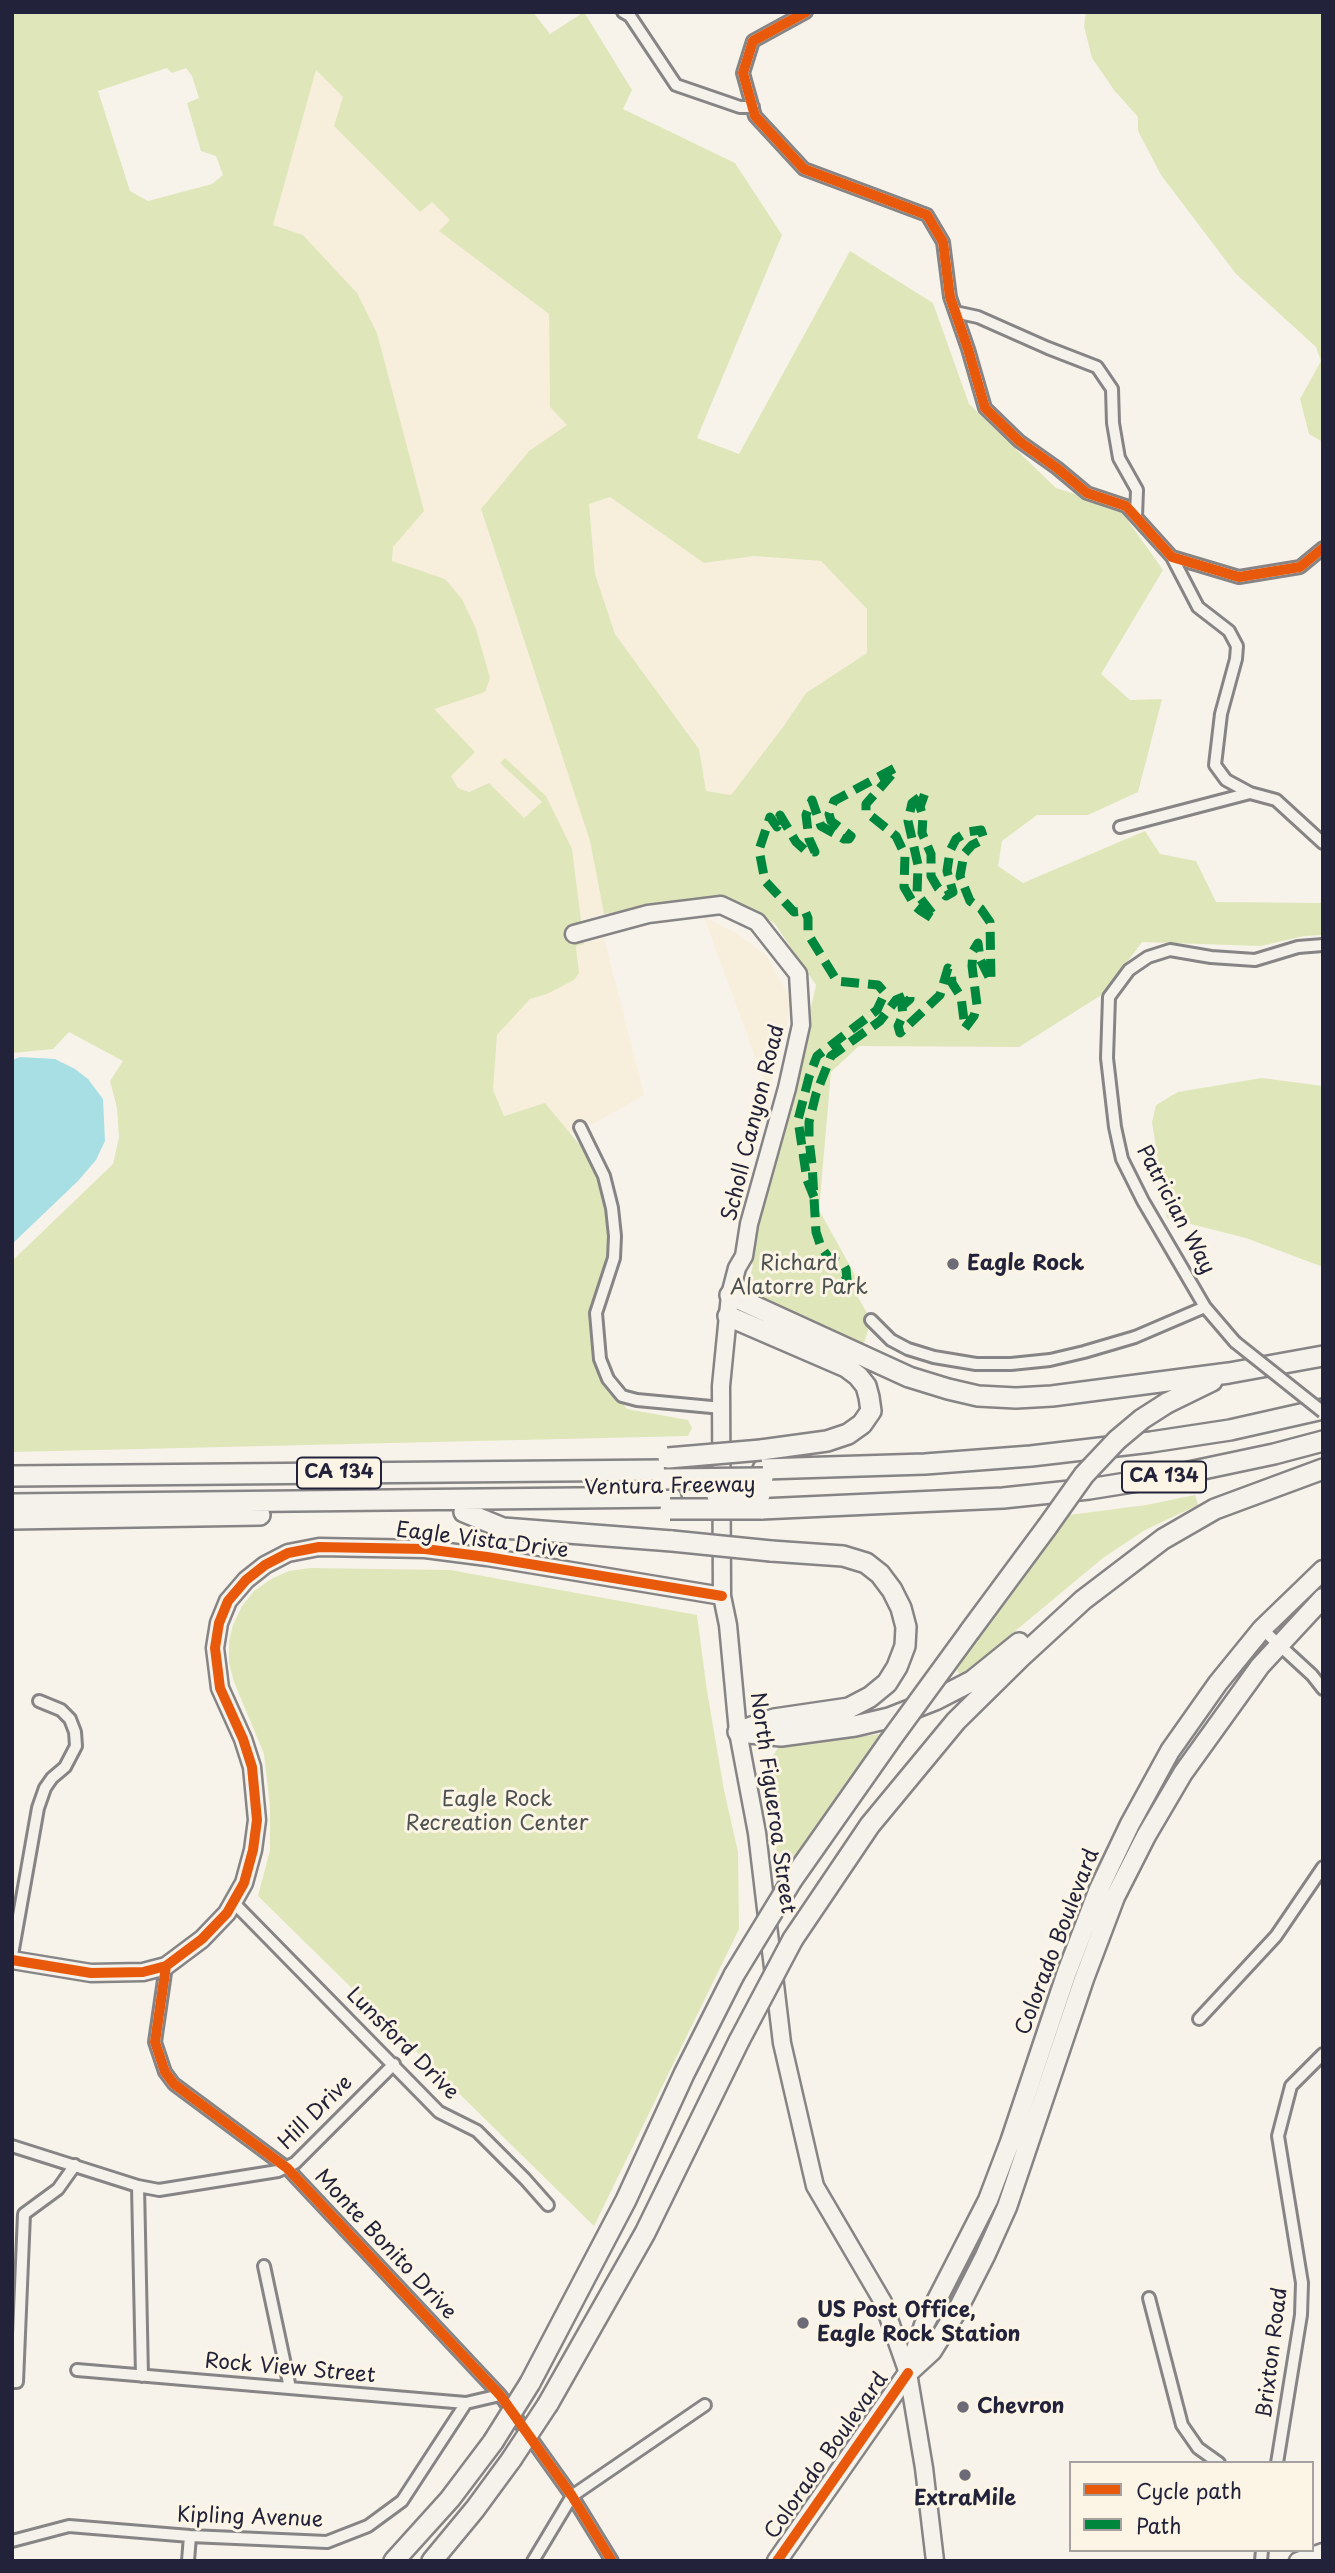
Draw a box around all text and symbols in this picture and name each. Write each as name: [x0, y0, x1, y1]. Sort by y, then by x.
street label: Scholl Canyon Road: [717, 1022, 791, 1224]
street label: Patrician Way: [1130, 1141, 1220, 1279]
park label: Richard Alatorre Park: [730, 1251, 868, 1301]
place label: Eagle Rock: [967, 1251, 1084, 1277]
marker: Eagle Rock: [945, 1256, 961, 1272]
road number: CA 134: [297, 1457, 381, 1488]
road number: CA 134: [1122, 1462, 1206, 1492]
street label: Ventura Freeway: [584, 1473, 756, 1501]
street label: Eagle Vista Drive: [394, 1518, 570, 1564]
street label: North Figueroa Street: [744, 1691, 800, 1915]
park label: Eagle Rock Recreation Center: [406, 1787, 588, 1837]
street label: Colorado Boulevard: [1011, 1845, 1105, 2039]
street label: Lunsford Drive: [341, 1983, 463, 2105]
street label: Hill Drive: [274, 2071, 358, 2155]
street label: Monte Bonito Drive: [309, 2165, 461, 2325]
street label: Brixton Road: [1252, 2286, 1294, 2420]
place label: US Post Office, Eagle Rock Station: [817, 2298, 1020, 2348]
marker: US Post Office, Eagle Rock Station: [795, 2315, 811, 2331]
street label: Rock View Street: [204, 2349, 376, 2389]
street label: Colorado Boulevard: [760, 2368, 894, 2544]
place label: Chevron: [977, 2394, 1065, 2420]
marker: Chevron: [955, 2399, 971, 2415]
legend: [1069, 2461, 1314, 2552]
marker: ExtraMile: [957, 2467, 973, 2483]
text: Cycle path: [1136, 2474, 1242, 2506]
place label: ExtraMile: [914, 2486, 1016, 2512]
street label: Kipling Avenue: [176, 2503, 324, 2533]
text: Path: [1136, 2509, 1181, 2541]

